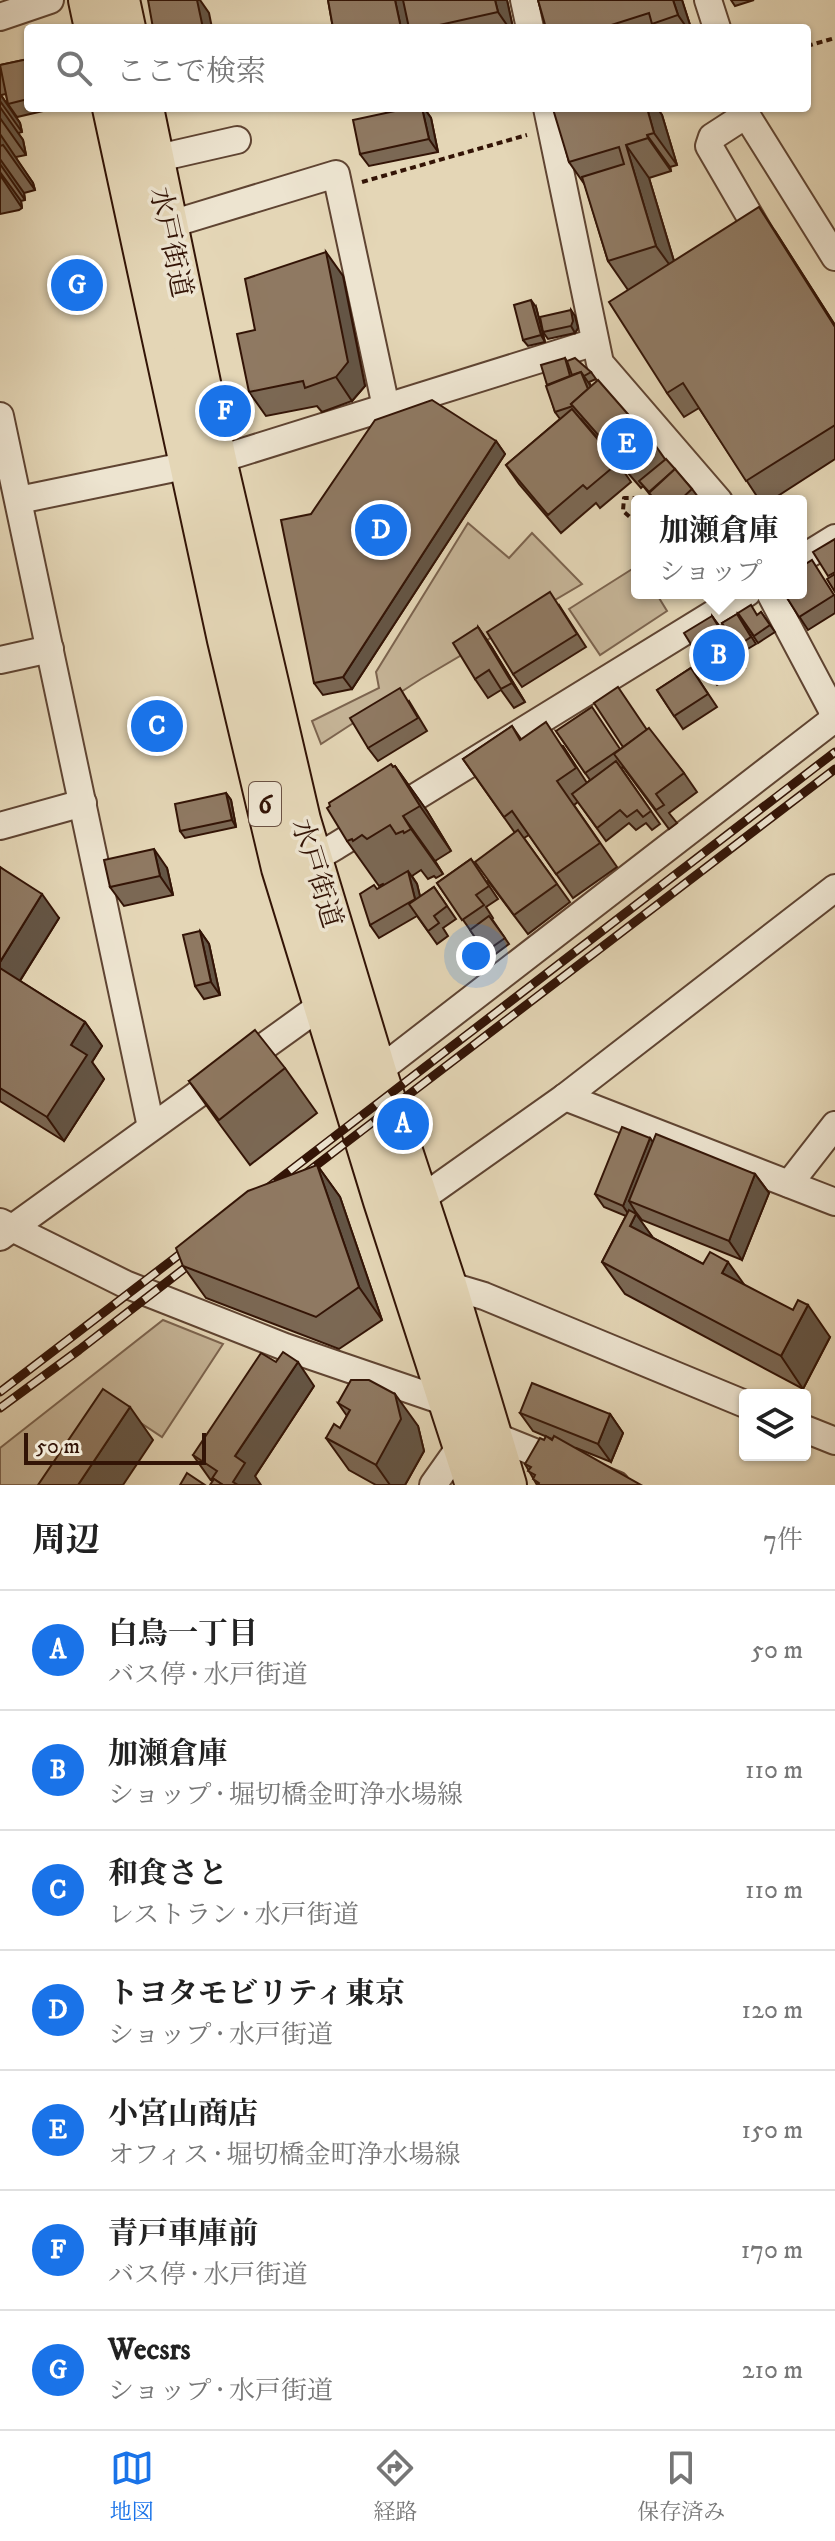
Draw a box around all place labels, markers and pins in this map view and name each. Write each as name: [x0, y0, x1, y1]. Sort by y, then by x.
pin: G: [51, 255, 103, 315]
pin: F: [199, 381, 251, 441]
pin: E: [601, 414, 653, 474]
pin: D: [355, 500, 407, 560]
pin: B: [693, 625, 745, 685]
pin: C: [131, 696, 183, 756]
pin: A: [377, 1094, 429, 1154]

